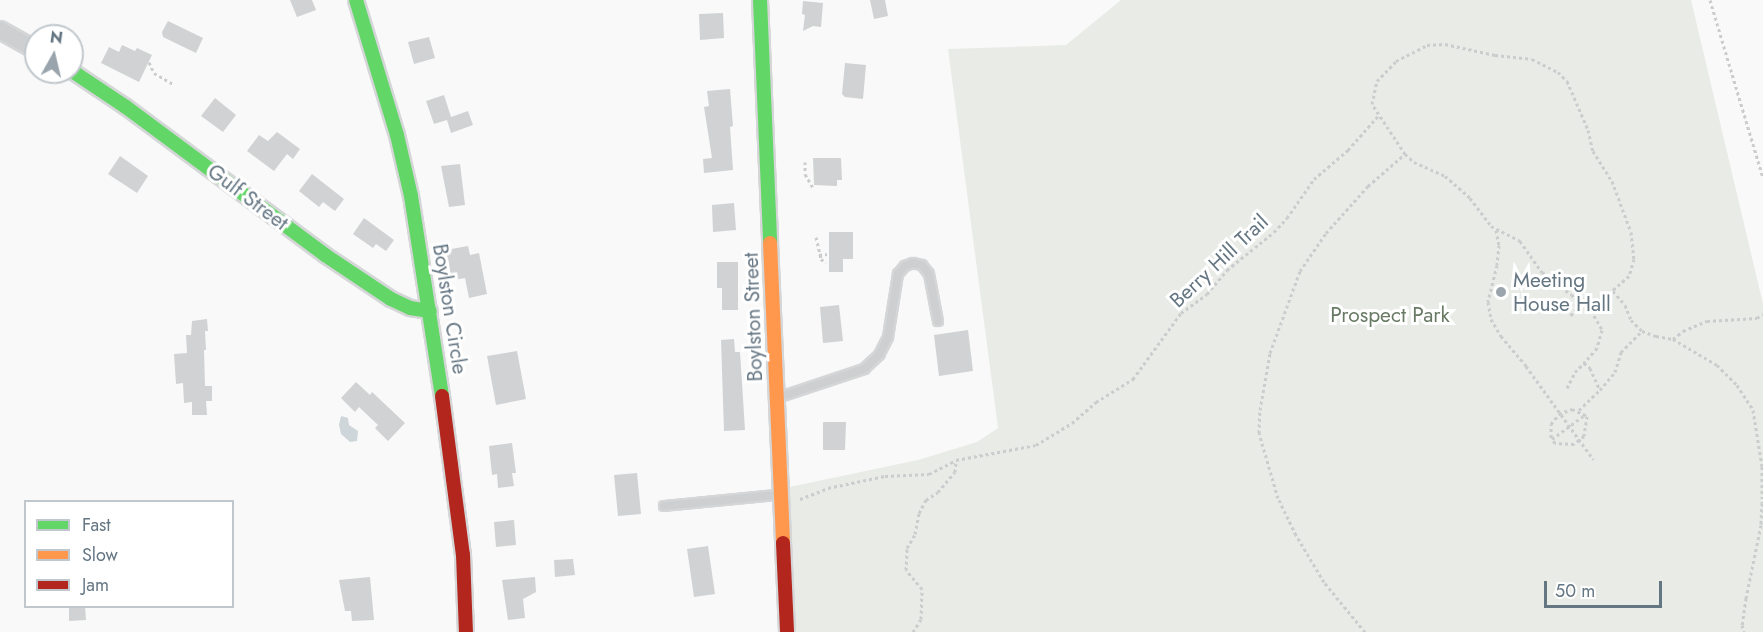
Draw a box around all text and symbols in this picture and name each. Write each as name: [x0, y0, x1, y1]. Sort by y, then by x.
north arrow: [24, 24, 84, 84]
text: N: [48, 25, 64, 50]
street label: Gulf Street: [203, 158, 293, 236]
street label: Berry Hill Trail: [1165, 209, 1273, 313]
street label: Boylston Circle: [427, 242, 473, 376]
street label: Boylston Street: [738, 252, 768, 382]
place label: Meeting House Hall: [1513, 267, 1611, 317]
marker: Meeting House Hall: [1494, 285, 1508, 299]
park label: Prospect Park: [1330, 302, 1450, 328]
legend: [24, 500, 234, 608]
text: Fast: [82, 512, 111, 538]
text: Slow: [82, 542, 118, 568]
scale bar: [1547, 569, 1666, 607]
text: Jam: [82, 572, 109, 598]
text: 50 m: [1555, 578, 1595, 604]

